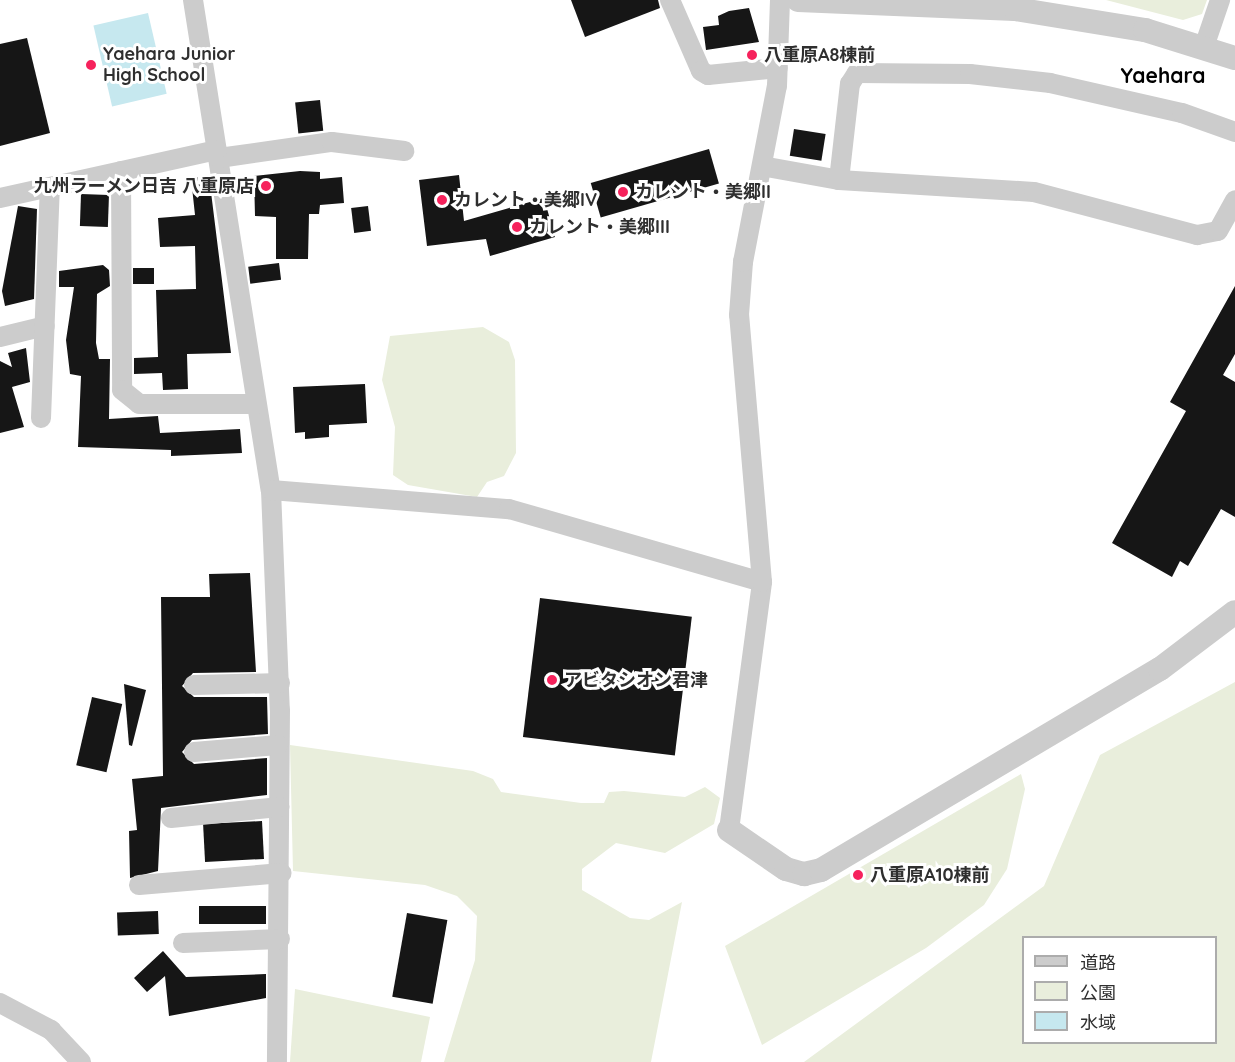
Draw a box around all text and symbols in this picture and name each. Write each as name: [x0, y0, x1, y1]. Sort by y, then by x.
place label: Yaehara Junior High School: [103, 44, 235, 86]
place label: 八重原A8棟前: [764, 44, 875, 66]
marker: 八重原A8棟前: [745, 48, 759, 62]
marker: Yaehara Junior High School: [84, 58, 98, 72]
district label: Yaehara: [1121, 62, 1205, 88]
place label: 九州ラーメン日吉 八重原店: [33, 175, 254, 197]
marker: 九州ラーメン日吉 八重原店: [259, 179, 273, 193]
place label: カレント・美郷II: [635, 181, 771, 203]
marker: カレント・美郷II: [616, 185, 630, 199]
place label: カレント・美郷IV: [454, 189, 597, 211]
marker: カレント・美郷IV: [435, 193, 449, 207]
place label: カレント・美郷III: [529, 216, 670, 238]
marker: カレント・美郷III: [510, 220, 524, 234]
place label: アビタシオン君津: [564, 669, 708, 691]
marker: アビタシオン君津: [545, 673, 559, 687]
place label: 八重原A10棟前: [870, 864, 990, 886]
marker: 八重原A10棟前: [851, 868, 865, 882]
legend: [1022, 936, 1217, 1044]
text: 道路: [1080, 951, 1116, 974]
text: 公園: [1080, 981, 1116, 1004]
text: 水域: [1080, 1011, 1116, 1034]

